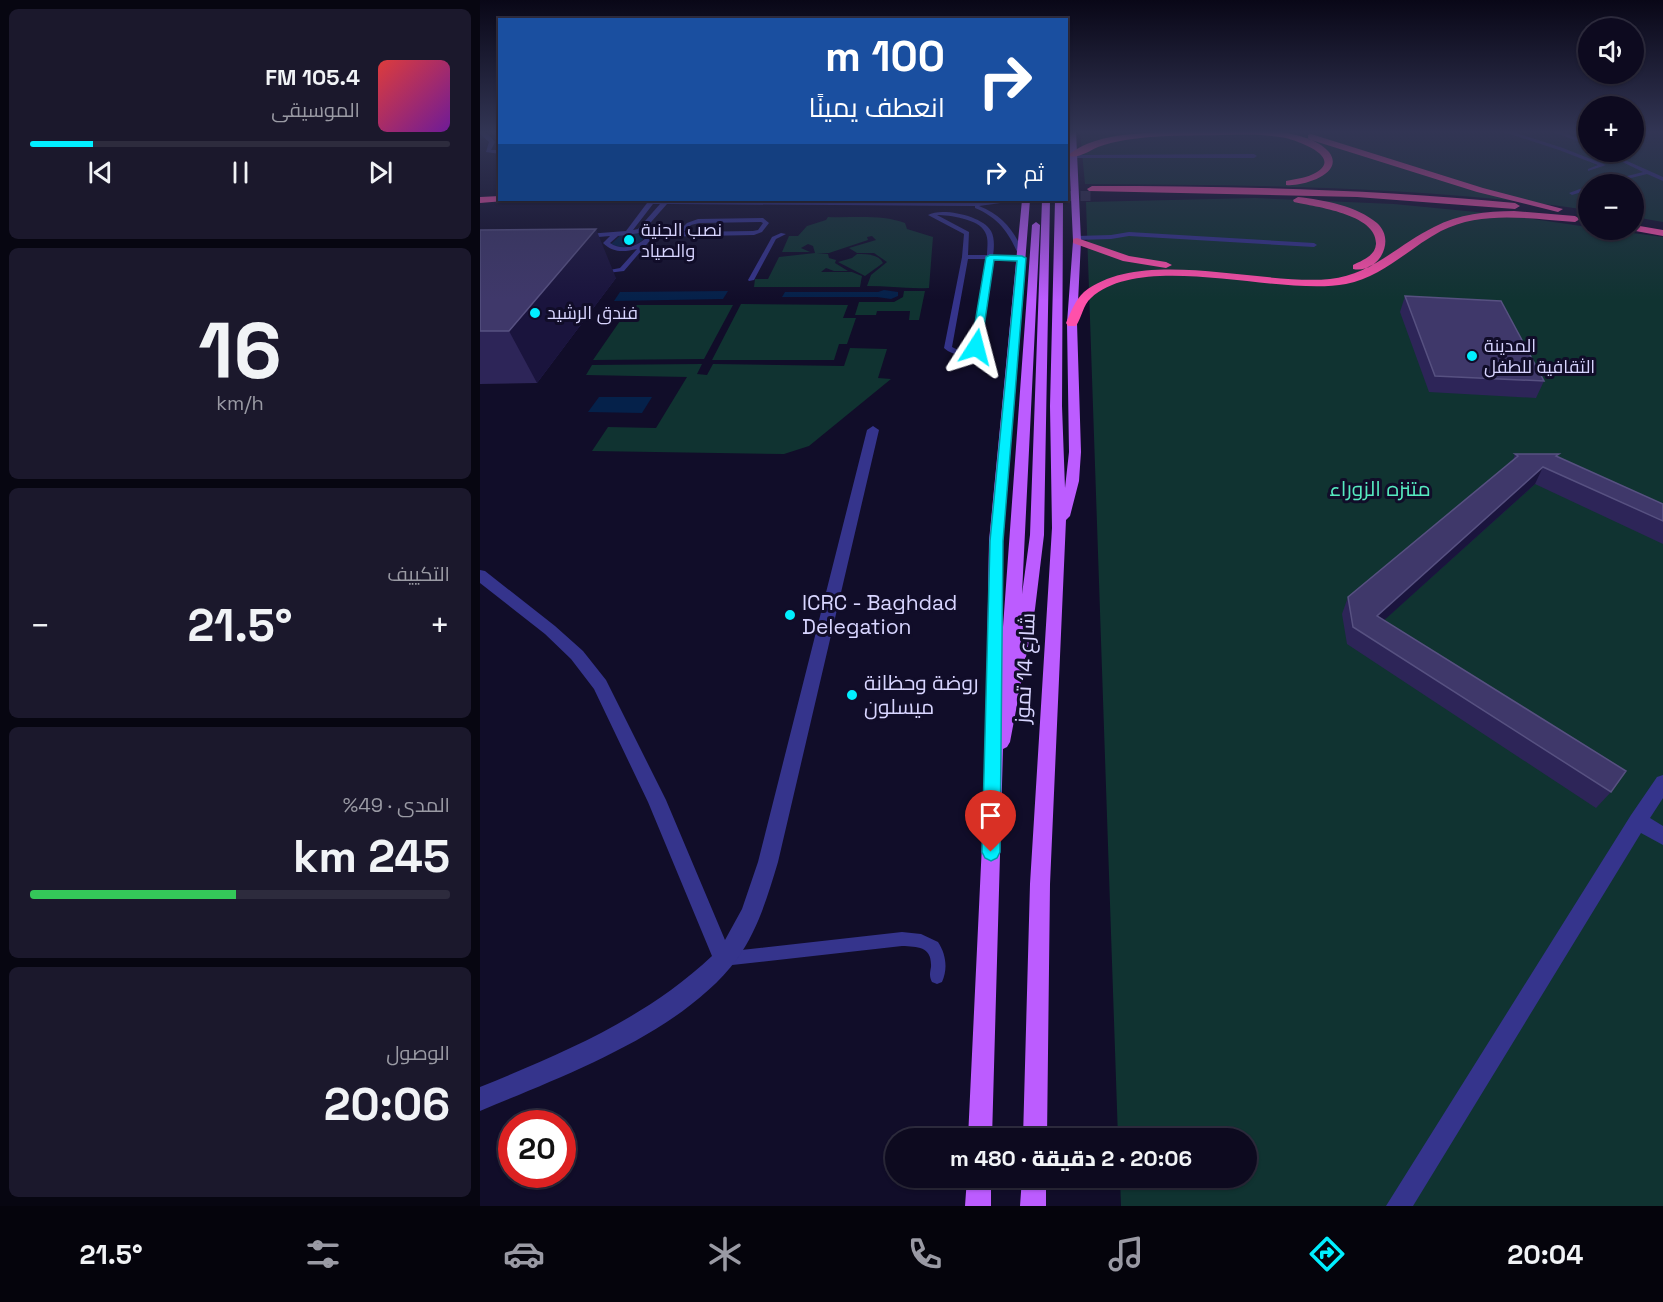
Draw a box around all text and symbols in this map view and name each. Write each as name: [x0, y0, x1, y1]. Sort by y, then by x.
map controls: [1578, 18, 1644, 240]
button: sound: [1578, 18, 1644, 84]
text: 100 m: [825, 30, 945, 83]
icon: right: [966, 42, 1044, 120]
text: 105.4 FM: [265, 63, 360, 91]
text: انعطف يمينًا: [808, 90, 945, 125]
button: +: [1578, 96, 1644, 162]
text: الموسيقى: [271, 97, 360, 123]
icon: previous: [84, 156, 117, 189]
icon: pause: [224, 156, 257, 189]
icon: next: [364, 156, 397, 189]
icon: right: [979, 156, 1012, 189]
text: ثم: [1024, 159, 1044, 187]
button: −: [1578, 174, 1644, 240]
place label: نصب الجنية والصياد: [641, 218, 722, 262]
marker: نصب الجنية والصياد: [622, 233, 636, 247]
text: 16: [198, 301, 282, 401]
place label: فندق الرشيد: [547, 301, 638, 325]
marker: فندق الرشيد: [528, 306, 542, 320]
position arrow: [944, 315, 1008, 379]
place label: المدينة الثقافية للطفل: [1484, 334, 1595, 378]
marker: المدينة الثقافية للطفل: [1465, 349, 1479, 363]
text: km/h: [216, 390, 264, 416]
park label: متنزه الزوراء: [1329, 475, 1431, 502]
text: التكييف: [387, 561, 450, 587]
place label: ICRC - Baghdad Delegation: [802, 589, 957, 640]
text: 21.5°: [187, 597, 293, 654]
text: −: [30, 605, 50, 647]
text: +: [430, 605, 450, 647]
marker: ICRC - Baghdad Delegation: [783, 608, 797, 622]
street label: شارع 14 تموز: [1008, 612, 1042, 725]
place label: روضة وحظانة ميسلون: [864, 669, 979, 720]
marker: روضة وحظانة ميسلون: [845, 688, 859, 702]
pin: [965, 790, 1016, 852]
text: المدى · 49%: [343, 792, 450, 818]
icon: arrive: [974, 799, 1007, 832]
text: 245 km: [293, 828, 450, 885]
text: الوصول: [386, 1040, 450, 1066]
text: 20:06: [324, 1076, 450, 1133]
speed limit sign: 20: [498, 1110, 576, 1188]
text: 20:06 · 2 دقيقة · 480 m: [950, 1144, 1192, 1172]
icon: filters: [302, 1233, 344, 1275]
icon: car: [503, 1233, 545, 1275]
icon: climate: [704, 1233, 746, 1275]
icon: phone: [904, 1233, 946, 1275]
icon: music: [1105, 1233, 1147, 1275]
icon: directions: [1306, 1233, 1348, 1275]
text: 21.5°: [80, 1237, 143, 1272]
text: 20:04: [1507, 1237, 1584, 1272]

